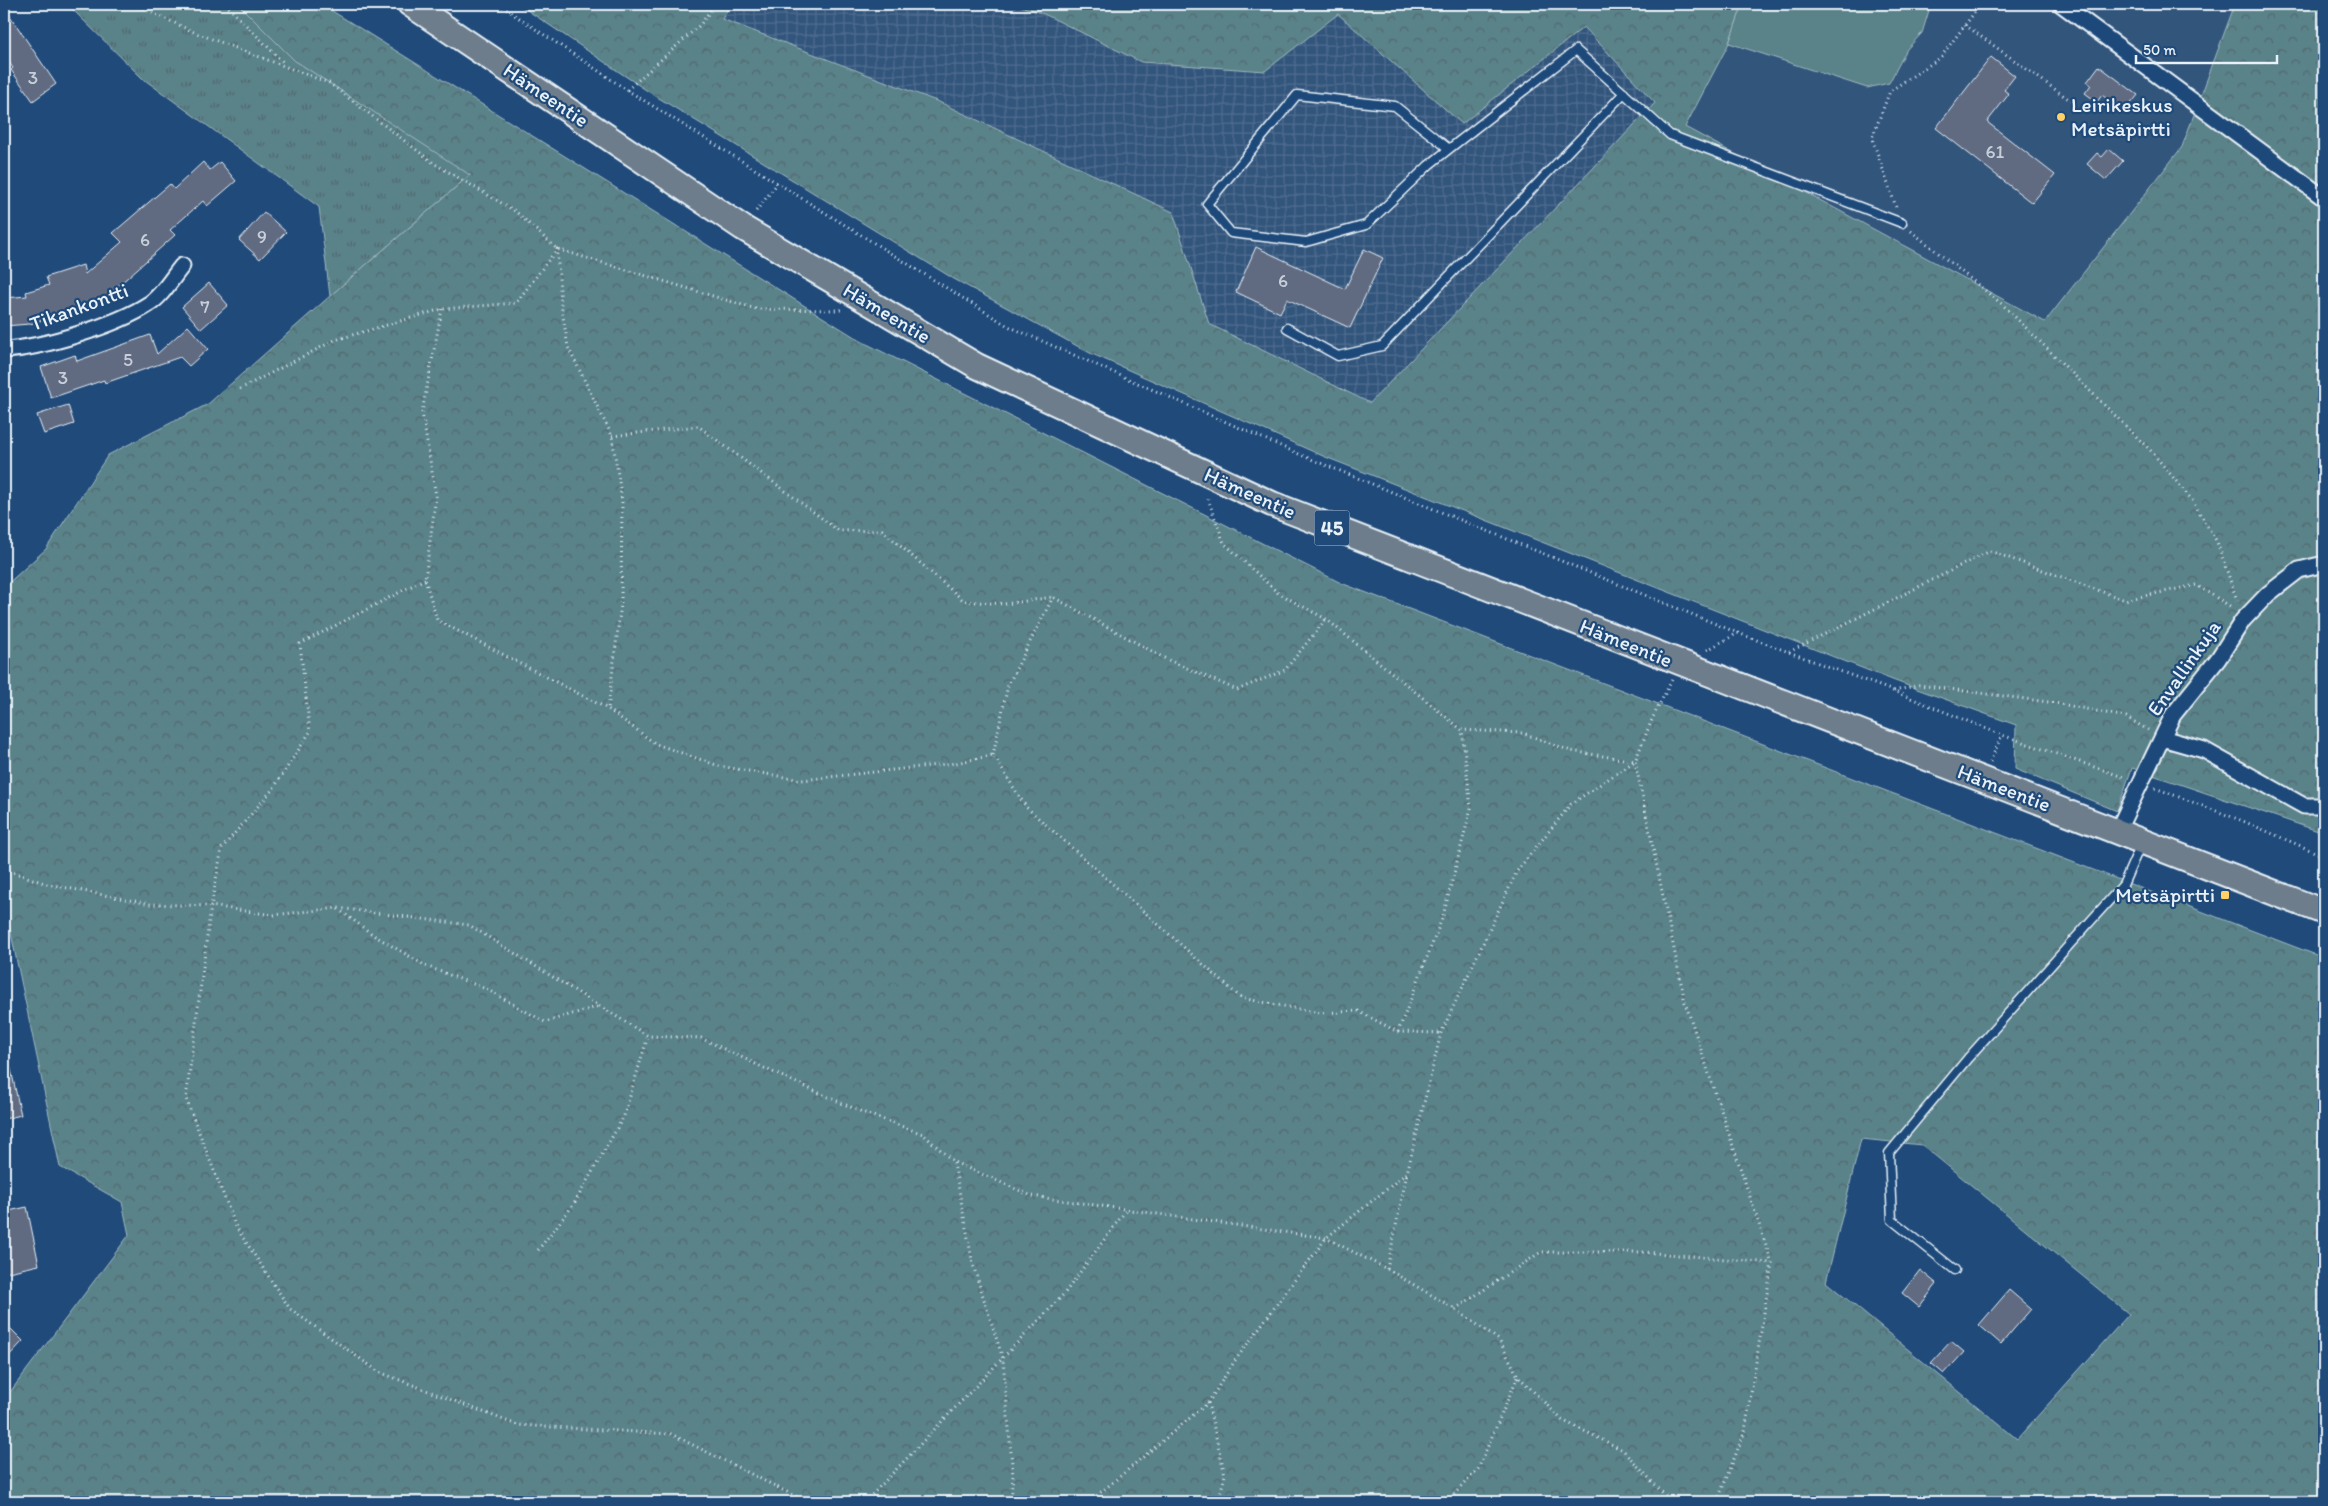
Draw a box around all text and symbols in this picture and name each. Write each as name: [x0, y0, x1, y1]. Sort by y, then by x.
scale bar: [2136, 32, 2277, 64]
text: 50 m: [2143, 41, 2176, 59]
street label: Hämeentie: [499, 57, 594, 132]
house number: 3: [28, 66, 38, 89]
place label: Leirikeskus Metsäpirtti: [2071, 92, 2173, 141]
marker: Leirikeskus Metsäpirtti: [2055, 111, 2067, 123]
house number: 61: [1986, 140, 2005, 163]
house number: 9: [257, 225, 267, 248]
house number: 6: [140, 228, 150, 251]
house number: 6: [1278, 269, 1288, 292]
street label: Tikankontti: [26, 277, 132, 336]
street label: Hämeentie: [839, 277, 936, 348]
house number: 7: [200, 295, 210, 318]
house number: 5: [123, 348, 133, 371]
house number: 3: [58, 366, 68, 389]
street label: Hämeentie: [1201, 461, 1300, 524]
road number: 45: [1314, 510, 1350, 546]
street label: Hämeentie: [1576, 613, 1676, 672]
street label: Envallinkuja: [2141, 615, 2226, 720]
street label: Hämeentie: [1954, 758, 2054, 817]
place label: Metsäpirtti: [2115, 882, 2215, 907]
marker: Metsäpirtti: [2219, 889, 2231, 901]

